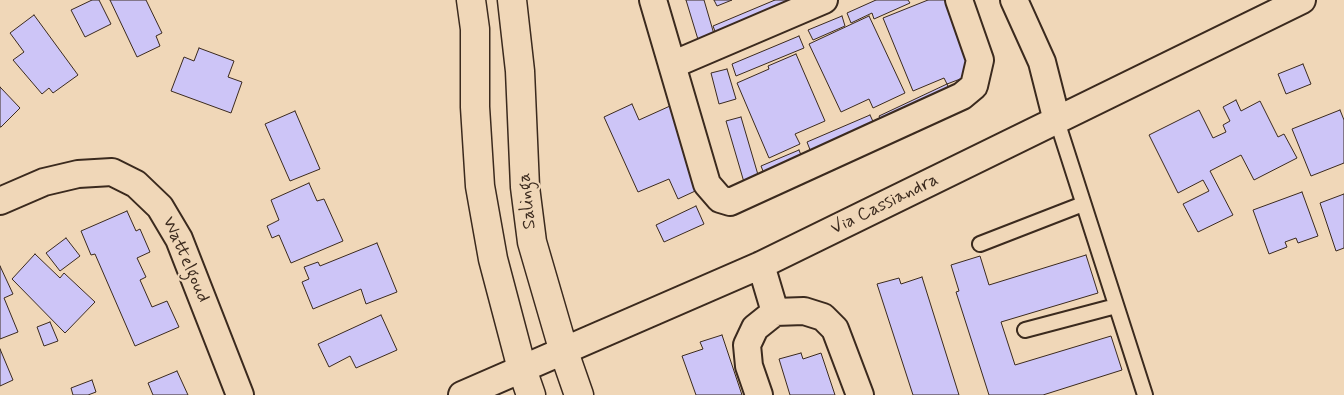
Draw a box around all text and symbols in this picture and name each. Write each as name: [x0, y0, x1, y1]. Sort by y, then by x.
street label: Via Cassiandra: [828, 170, 942, 240]
street label: Salinga: [514, 172, 542, 230]
street label: Wattelgoud: [157, 214, 213, 306]

